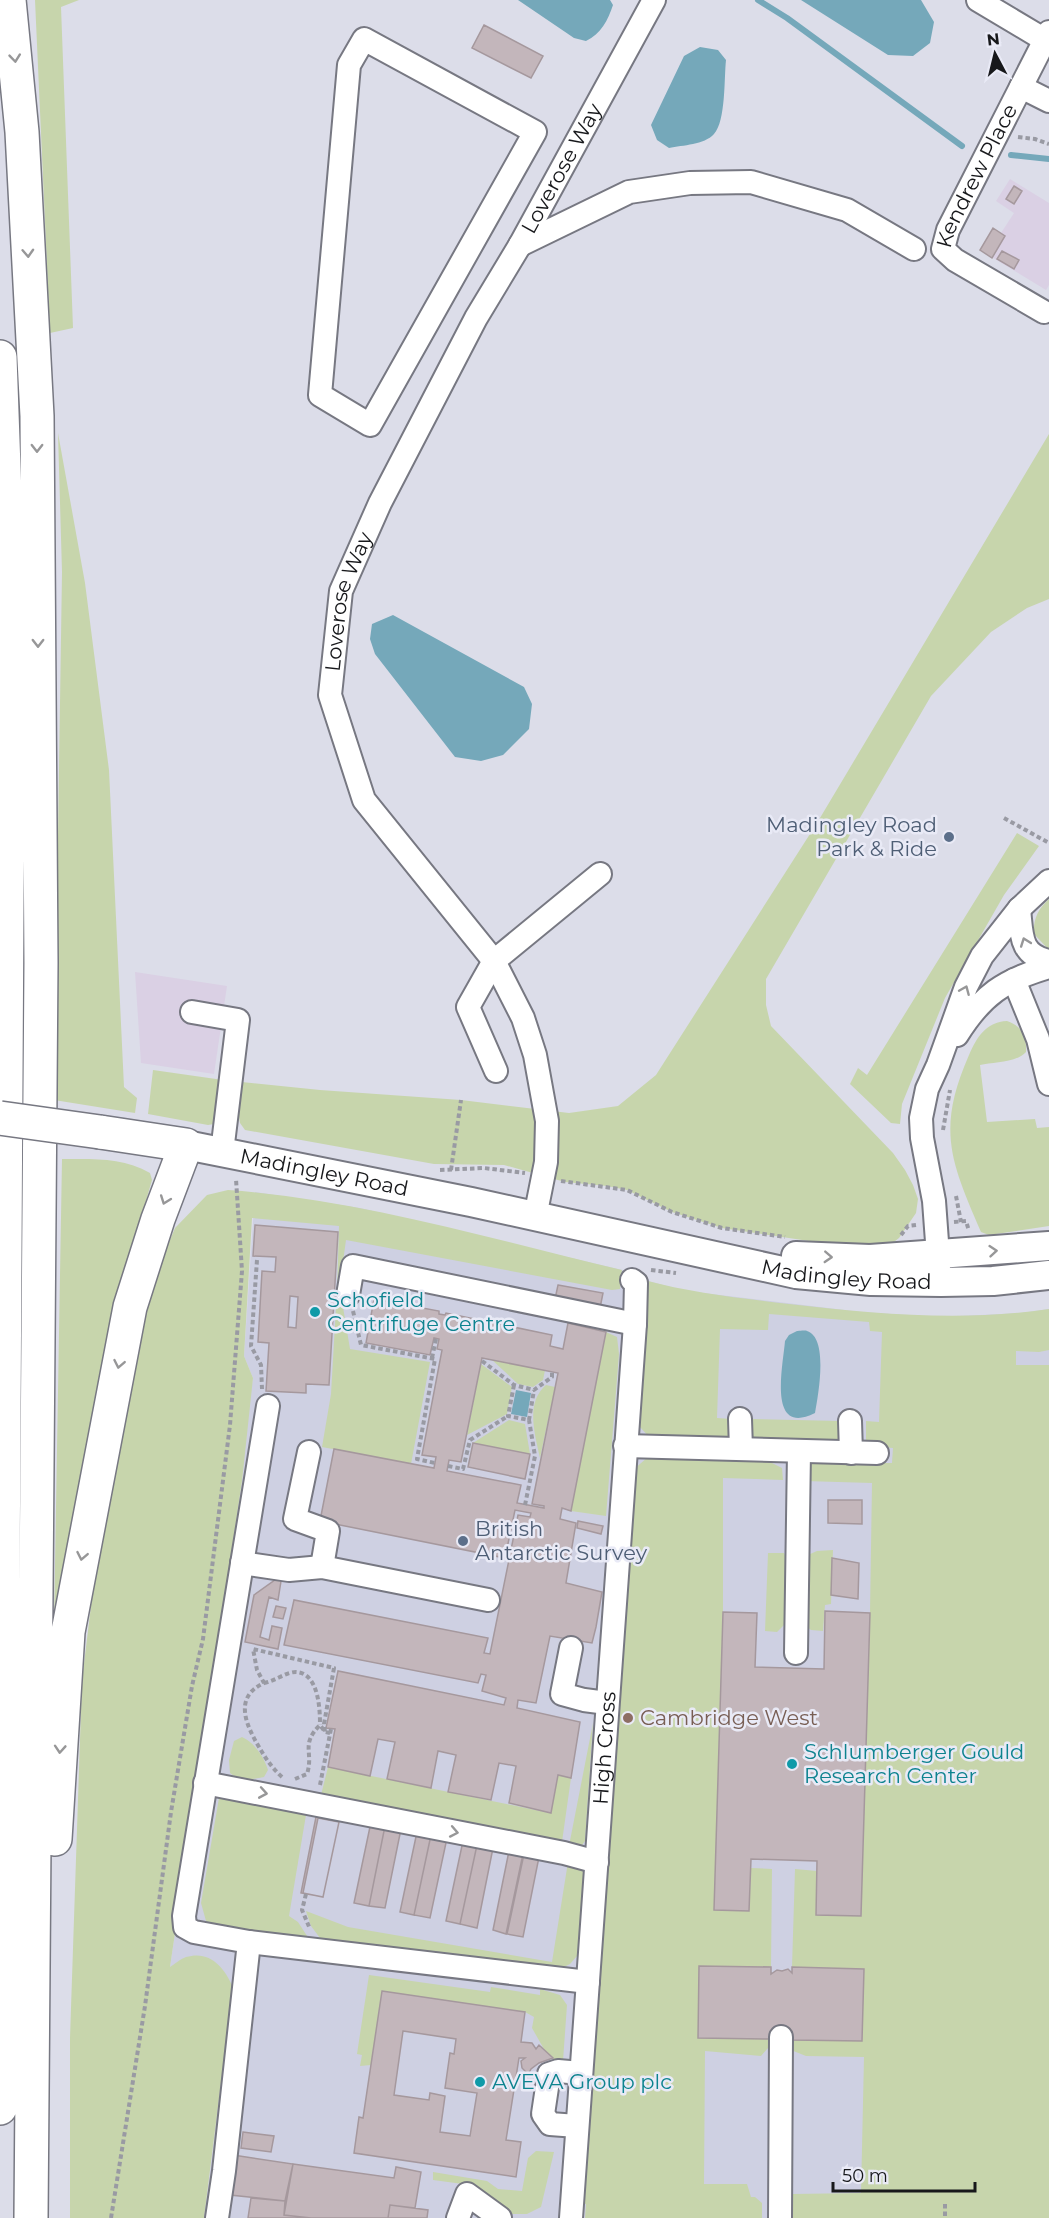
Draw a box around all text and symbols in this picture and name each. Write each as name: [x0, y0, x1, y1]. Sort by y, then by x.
north arrow: [965, 24, 1025, 84]
text: N: [986, 29, 1001, 50]
one-way arrow: [8, 54, 21, 63]
street label: Loverose Way: [516, 98, 607, 238]
street label: Kendrew Place: [931, 100, 1022, 250]
one-way arrow: [22, 248, 35, 257]
one-way arrow: [31, 443, 43, 452]
street label: Loverose Way: [320, 527, 378, 673]
one-way arrow: [32, 638, 44, 647]
place label: Madingley Road Park & Ride: [766, 812, 937, 861]
marker: Madingley Road Park & Ride: [942, 830, 956, 844]
one-way arrow: [1020, 937, 1033, 947]
one-way arrow: [958, 986, 970, 997]
street label: Madingley Road: [238, 1143, 411, 1201]
one-way arrow: [160, 1194, 173, 1205]
one-way arrow: [988, 1245, 997, 1258]
one-way arrow: [824, 1251, 833, 1264]
street label: Madingley Road: [759, 1254, 932, 1294]
place label: Schofield Centrifuge Centre: [327, 1287, 515, 1336]
marker: Schofield Centrifuge Centre: [308, 1305, 322, 1319]
one-way arrow: [113, 1359, 126, 1369]
place label: British Antarctic Survey: [475, 1516, 648, 1565]
marker: British Antarctic Survey: [456, 1534, 470, 1548]
one-way arrow: [76, 1551, 89, 1561]
street label: High Cross: [588, 1691, 621, 1806]
place label: Cambridge West: [640, 1705, 818, 1730]
marker: Cambridge West: [621, 1711, 635, 1725]
place label: Schlumberger Gould Research Center: [804, 1739, 1024, 1788]
one-way arrow: [54, 1745, 67, 1754]
marker: Schlumberger Gould Research Center: [785, 1757, 799, 1771]
one-way arrow: [258, 1787, 268, 1799]
one-way arrow: [449, 1825, 459, 1838]
place label: AVEVA Group plc: [492, 2069, 672, 2094]
marker: AVEVA Group plc: [473, 2075, 487, 2089]
scale bar: [833, 2155, 976, 2193]
text: 50 m: [842, 2165, 888, 2187]

